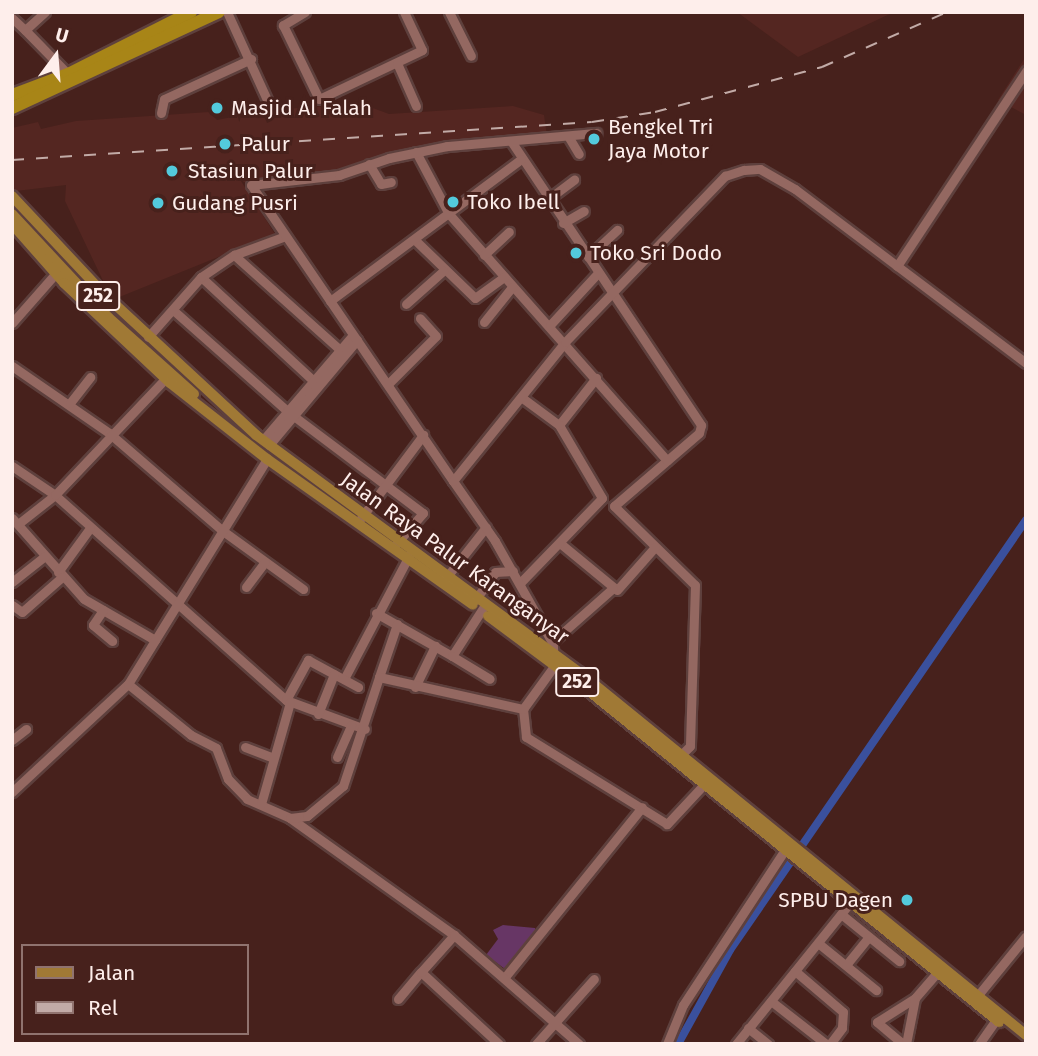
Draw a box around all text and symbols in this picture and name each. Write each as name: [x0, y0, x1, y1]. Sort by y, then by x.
north arrow: [21, 21, 91, 91]
text: U: [53, 23, 71, 48]
place label: Masjid Al Falah: [231, 95, 372, 121]
marker: Masjid Al Falah: [209, 100, 225, 116]
place label: Bengkel Tri Jaya Motor: [608, 114, 713, 164]
place label: Palur: [241, 131, 290, 157]
marker: Bengkel Tri Jaya Motor: [586, 131, 602, 147]
marker: Palur: [215, 134, 235, 154]
place label: Stasiun Palur: [188, 158, 313, 184]
marker: Stasiun Palur: [162, 161, 182, 181]
place label: Toko Ibell: [467, 189, 560, 215]
place label: Gudang Pusri: [172, 190, 298, 216]
marker: Toko Ibell: [445, 194, 461, 210]
marker: Gudang Pusri: [150, 195, 166, 211]
place label: Toko Sri Dodo: [590, 240, 722, 266]
marker: Toko Sri Dodo: [568, 245, 584, 261]
road number: 252: [75, 280, 121, 312]
street label: Jalan Raya Palur Karanganyar: [336, 467, 574, 649]
road number: 252: [554, 666, 600, 698]
place label: SPBU Dagen: [778, 887, 893, 913]
marker: SPBU Dagen: [899, 892, 915, 908]
legend: [21, 944, 248, 1035]
text: Jalan: [88, 960, 135, 986]
text: Rel: [88, 995, 118, 1021]

